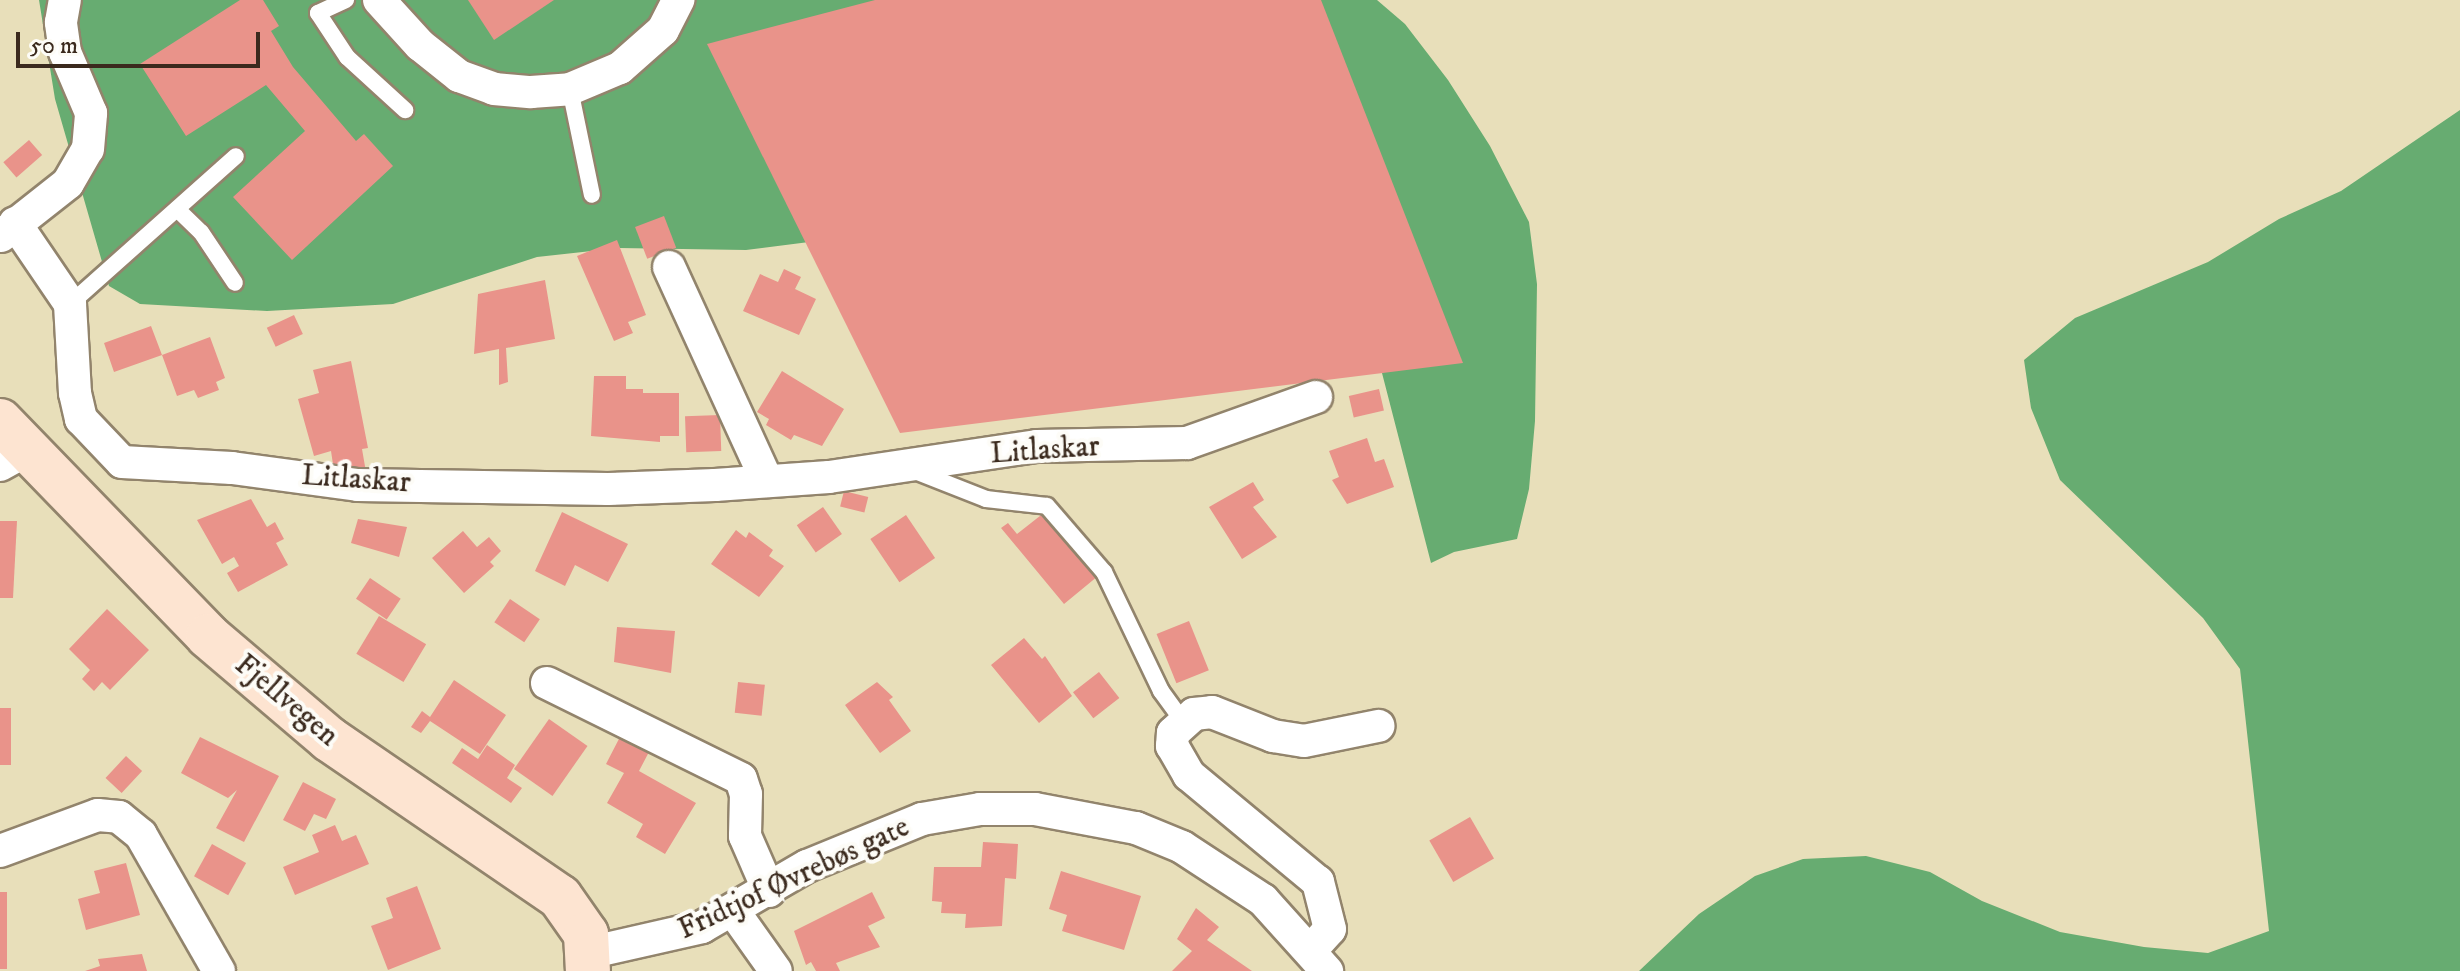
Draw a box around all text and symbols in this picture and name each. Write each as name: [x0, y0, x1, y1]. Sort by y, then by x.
scale bar: [20, 16, 264, 66]
text: 50 m: [30, 31, 78, 61]
street label: Litlaskar: [989, 429, 1101, 473]
street label: Litlaskar: [300, 458, 412, 502]
street label: Fjellvegen: [227, 647, 345, 755]
street label: Fridtjof Øvrebøs gate: [673, 810, 915, 948]

